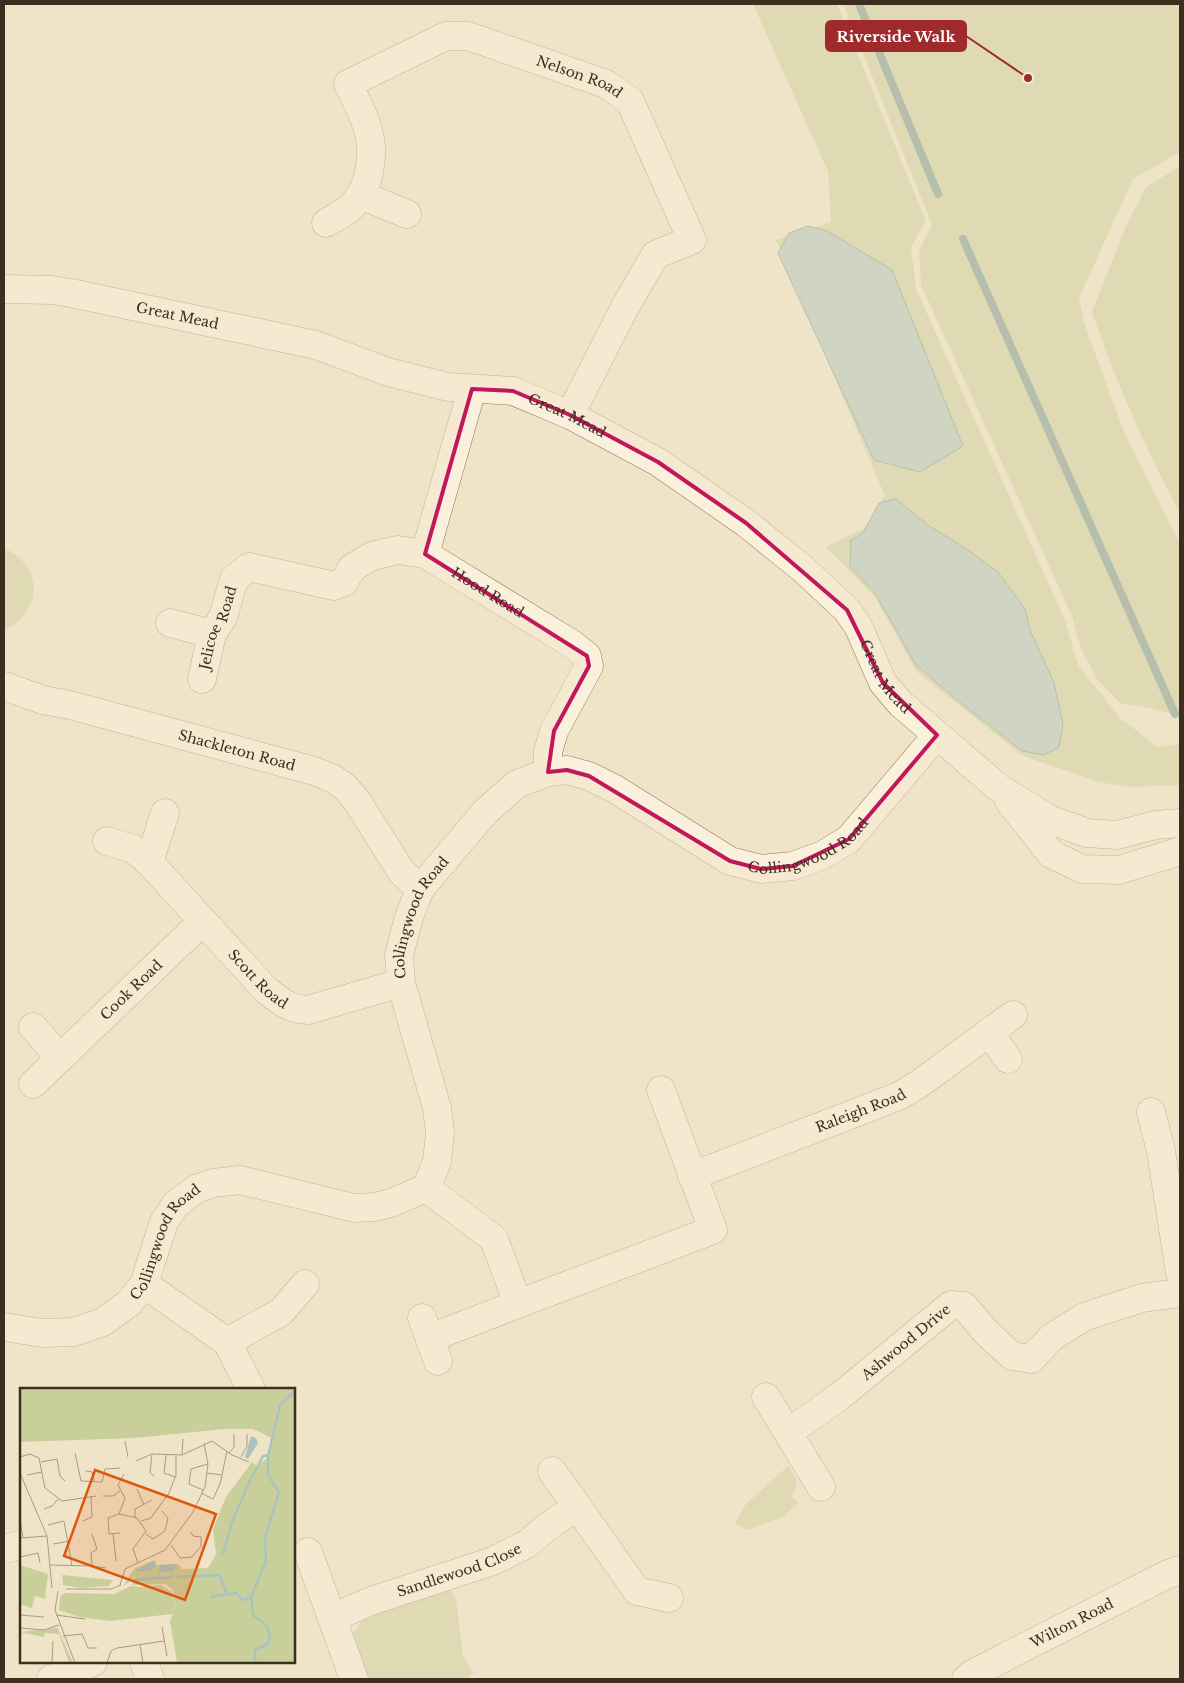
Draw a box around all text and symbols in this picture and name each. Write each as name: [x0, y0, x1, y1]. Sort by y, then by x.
callout: Riverside Walk: [826, 21, 966, 51]
text: Riverside Walk: [837, 27, 956, 46]
street label: Nelson Road: [534, 51, 626, 102]
street label: Great Mead: [134, 298, 221, 333]
street label: Great Mead: [526, 389, 610, 442]
street label: Hood Road: [448, 563, 528, 622]
street label: Jelicoe Road: [195, 583, 241, 673]
street label: Great Mead: [856, 637, 915, 718]
street label: Shackleton Road: [177, 726, 298, 775]
street label: Collingwood Road: [746, 814, 872, 878]
street label: Collingwood Road: [390, 852, 453, 979]
street label: Scott Road: [224, 946, 292, 1013]
street label: Cook Road: [96, 956, 166, 1024]
street label: Raleigh Road: [813, 1084, 910, 1136]
street label: Collingwood Road: [126, 1180, 204, 1304]
street label: Ashwood Drive: [857, 1300, 954, 1384]
inset map: [20, 1388, 295, 1663]
street label: Sandlewood Close: [395, 1539, 524, 1601]
street label: Wilton Road: [1026, 1594, 1117, 1652]

